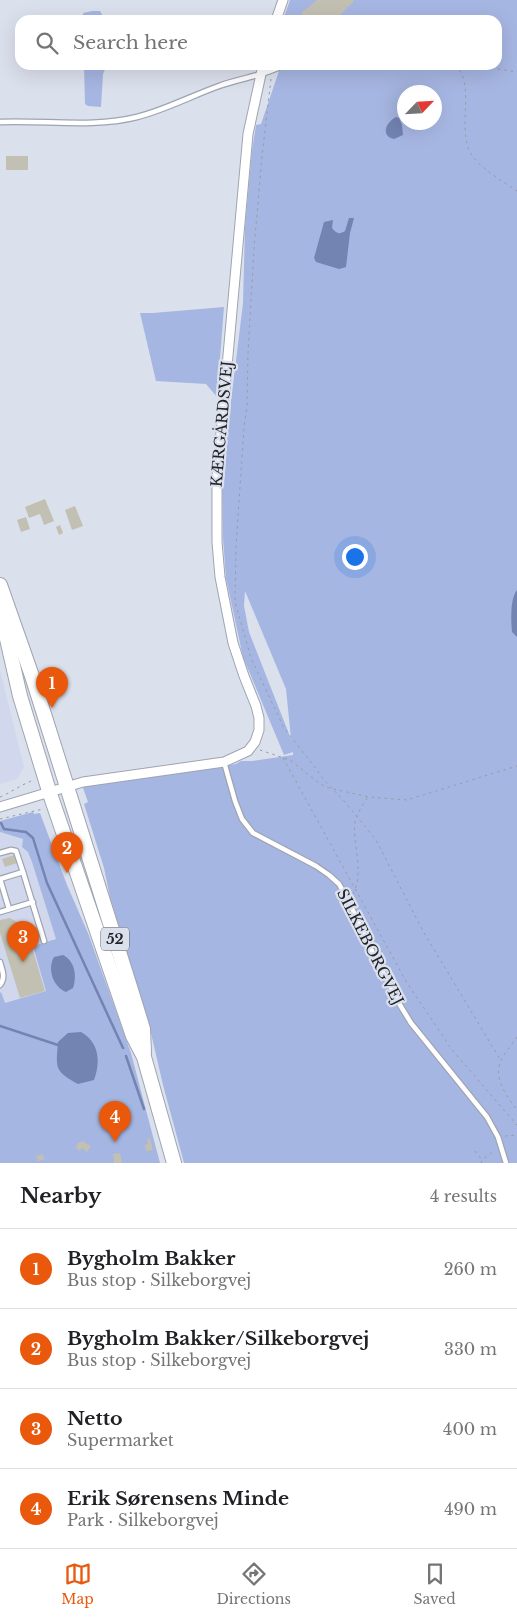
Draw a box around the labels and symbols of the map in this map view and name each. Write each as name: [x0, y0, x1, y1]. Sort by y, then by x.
north arrow: [397, 85, 442, 130]
street label: KÆRGÅRDSVEJ: [207, 360, 236, 488]
your location: [342, 544, 368, 570]
pin: 1: [36, 667, 68, 708]
pin: 2: [51, 832, 83, 873]
street label: SILKEBORGVEJ: [333, 885, 408, 1008]
pin: 3: [7, 921, 39, 962]
road number: 52: [101, 928, 129, 951]
pin: 4: [99, 1101, 131, 1142]

